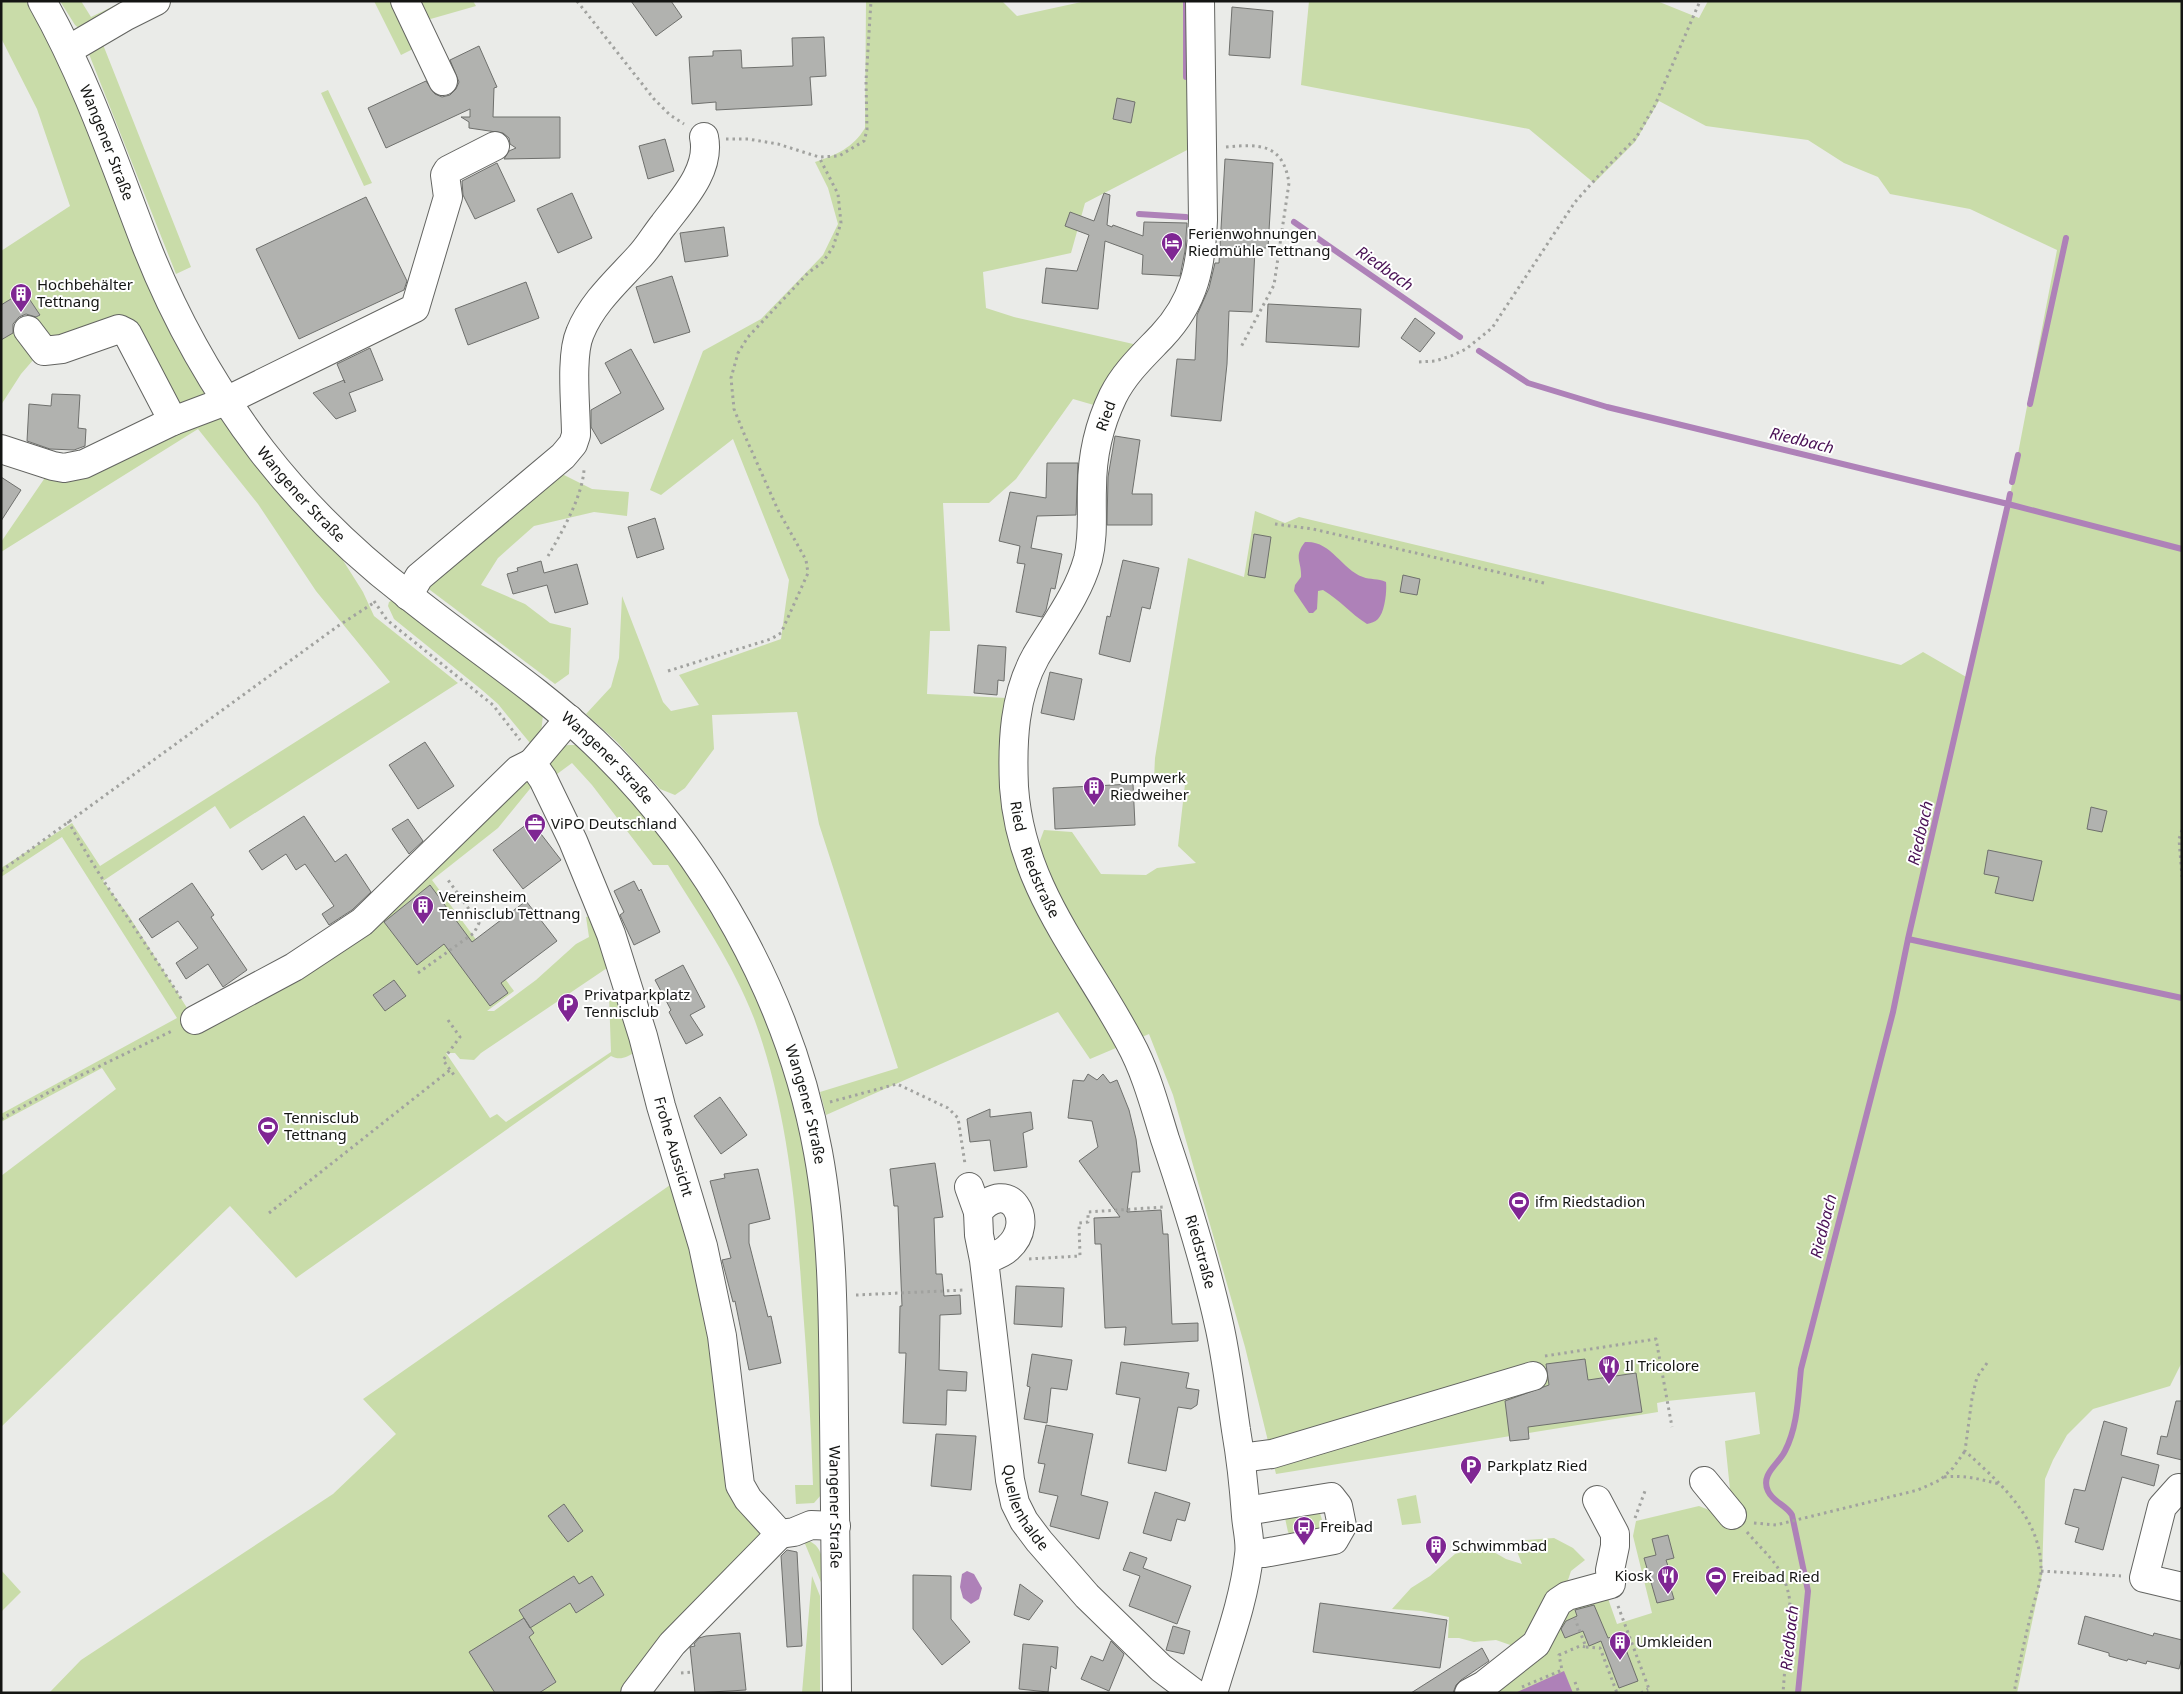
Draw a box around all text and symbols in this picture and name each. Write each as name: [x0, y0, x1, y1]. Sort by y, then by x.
street label: Wangener Straße: [75, 81, 139, 203]
place label: Ferienwohnungen Riedmühle Tettnang: [1188, 223, 1330, 260]
hotel icon: Ferienwohnungen Riedmühle Tettnang: [1160, 231, 1184, 262]
water label: Riedbach: [1352, 240, 1418, 296]
place label: Hochbehälter Tettnang: [37, 274, 133, 311]
building icon: Hochbehälter Tettnang: [9, 282, 33, 313]
street label: Ried: [1090, 398, 1120, 434]
water label: Riedbach: [1768, 421, 1836, 459]
street label: Wangener Straße: [253, 442, 350, 546]
street label: Wangener Straße: [558, 706, 658, 808]
place label: Pumpwerk Riedweiher: [1110, 767, 1189, 804]
building icon: Pumpwerk Riedweiher: [1082, 775, 1106, 806]
water label: Riedbach: [1902, 799, 1938, 867]
street label: Ried: [1006, 800, 1032, 834]
office icon: ViPO Deutschland: [523, 812, 547, 843]
place label: ViPO Deutschland: [551, 813, 677, 833]
street label: Riedstraße: [1017, 844, 1065, 921]
place label: Vereinsheim Tennisclub Tettnang: [439, 886, 581, 923]
building icon: Vereinsheim Tennisclub Tettnang: [411, 894, 435, 925]
place label: Privatparkplatz Tennisclub: [584, 984, 690, 1021]
parking icon: Privatparkplatz Tennisclub: [556, 992, 580, 1023]
street label: Wangener Straße: [781, 1042, 831, 1166]
street label: Frohe Aussicht: [650, 1094, 699, 1199]
place label: Tennisclub Tettnang: [284, 1107, 359, 1144]
sports icon: Tennisclub Tettnang: [256, 1115, 280, 1146]
sports icon: ifm Riedstadion: [1507, 1190, 1531, 1221]
place label: ifm Riedstadion: [1535, 1191, 1645, 1211]
water label: Riedbach: [1804, 1192, 1842, 1260]
street label: Riedstraße: [1181, 1212, 1221, 1291]
restaurant icon: Il Tricolore: [1597, 1354, 1621, 1385]
place label: Il Tricolore: [1625, 1355, 1699, 1375]
street label: Wangener Straße: [825, 1445, 847, 1569]
parking icon: Parkplatz Ried: [1459, 1454, 1483, 1485]
place label: Parkplatz Ried: [1487, 1455, 1587, 1475]
street label: Quellenhalde: [999, 1463, 1054, 1554]
bus stop icon: Freibad: [1292, 1515, 1316, 1546]
place label: Freibad: [1320, 1516, 1373, 1536]
building icon: Schwimmbad: [1424, 1534, 1448, 1565]
place label: Schwimmbad: [1452, 1535, 1547, 1555]
restaurant icon: Kiosk: [1656, 1564, 1680, 1595]
place label: Kiosk: [1615, 1565, 1652, 1585]
sports icon: Freibad Ried: [1704, 1565, 1728, 1596]
place label: Freibad Ried: [1732, 1566, 1820, 1586]
water label: Riedbach: [1775, 1604, 1803, 1672]
building icon: Umkleiden: [1608, 1630, 1632, 1661]
place label: Umkleiden: [1636, 1631, 1712, 1651]

